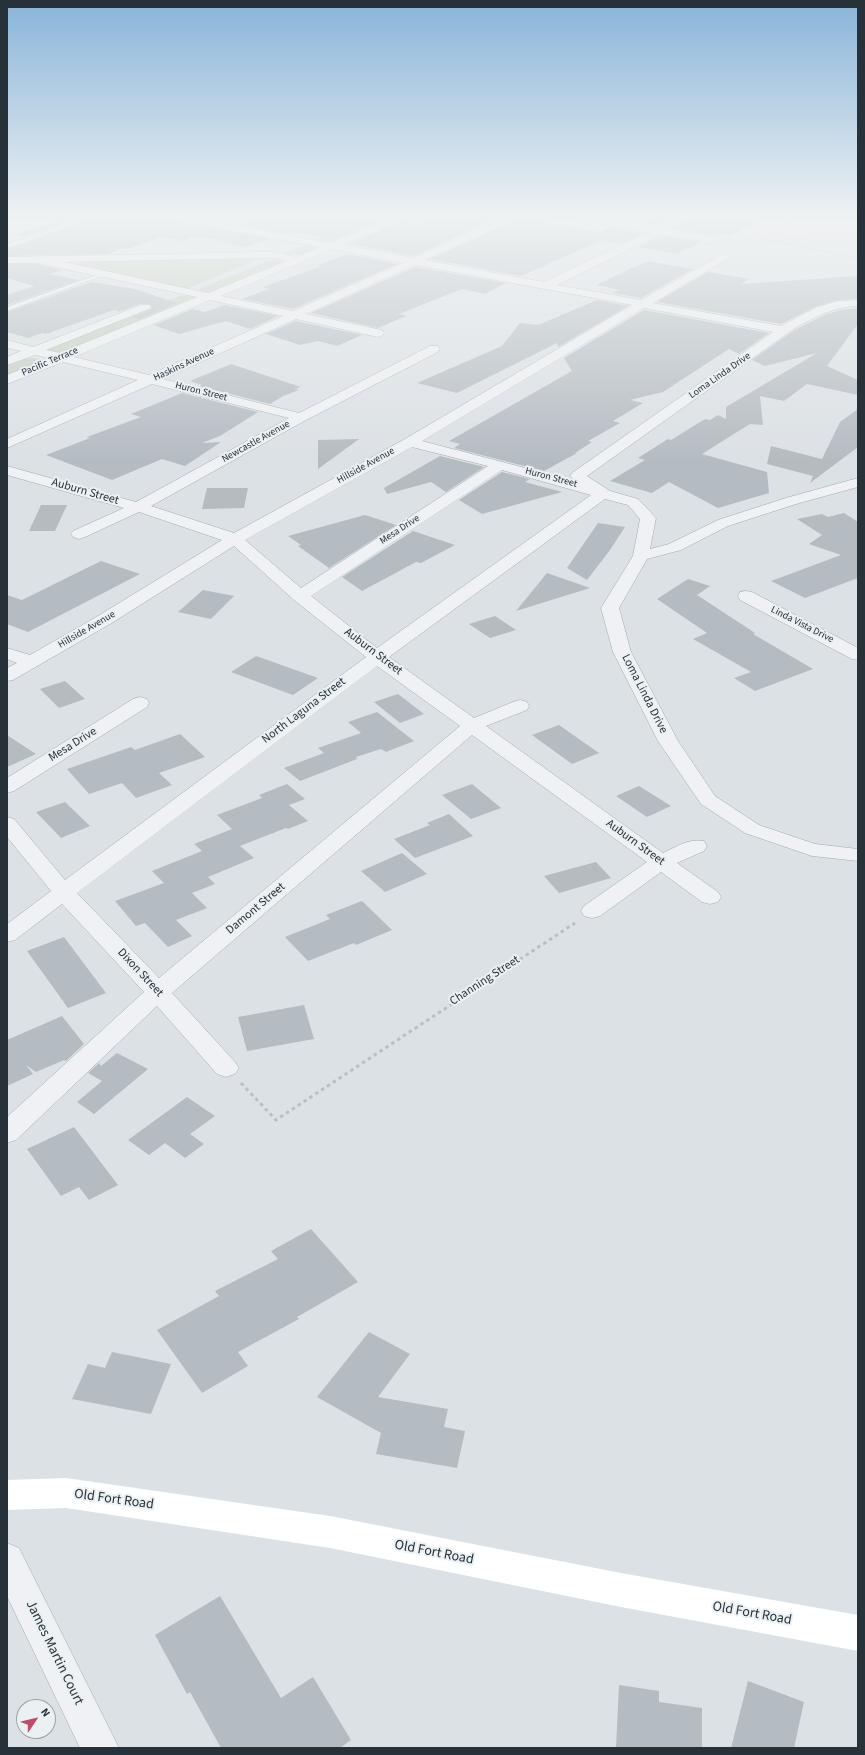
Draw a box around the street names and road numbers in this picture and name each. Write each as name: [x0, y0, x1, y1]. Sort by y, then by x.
street label: Pacific Terrace: [20, 345, 80, 379]
street label: Haskins Avenue: [152, 346, 216, 384]
street label: Loma Linda Drive: [687, 350, 753, 402]
street label: Huron Street: [174, 380, 228, 404]
street label: Newcastle Avenue: [220, 418, 292, 466]
street label: Hillside Avenue: [335, 445, 397, 487]
street label: Huron Street: [524, 465, 578, 491]
street label: Auburn Street: [50, 476, 120, 508]
street label: Mesa Drive: [378, 513, 422, 547]
street label: Linda Vista Drive: [769, 604, 835, 646]
street label: Hillside Avenue: [56, 609, 118, 651]
street label: Auburn Street: [341, 625, 405, 679]
street label: Loma Linda Drive: [618, 652, 670, 736]
street label: North Laguna Street: [259, 675, 349, 747]
street label: Mesa Drive: [46, 725, 100, 765]
street label: Auburn Street: [603, 817, 667, 869]
street label: Damont Street: [223, 880, 289, 938]
street label: Dixon Street: [114, 946, 166, 1000]
street label: Channing Street: [447, 953, 523, 1009]
street label: Old Fort Road: [73, 1486, 155, 1514]
street label: Old Fort Road: [393, 1537, 475, 1569]
street label: James Martin Court: [21, 1598, 87, 1708]
street label: Old Fort Road: [711, 1599, 793, 1629]

